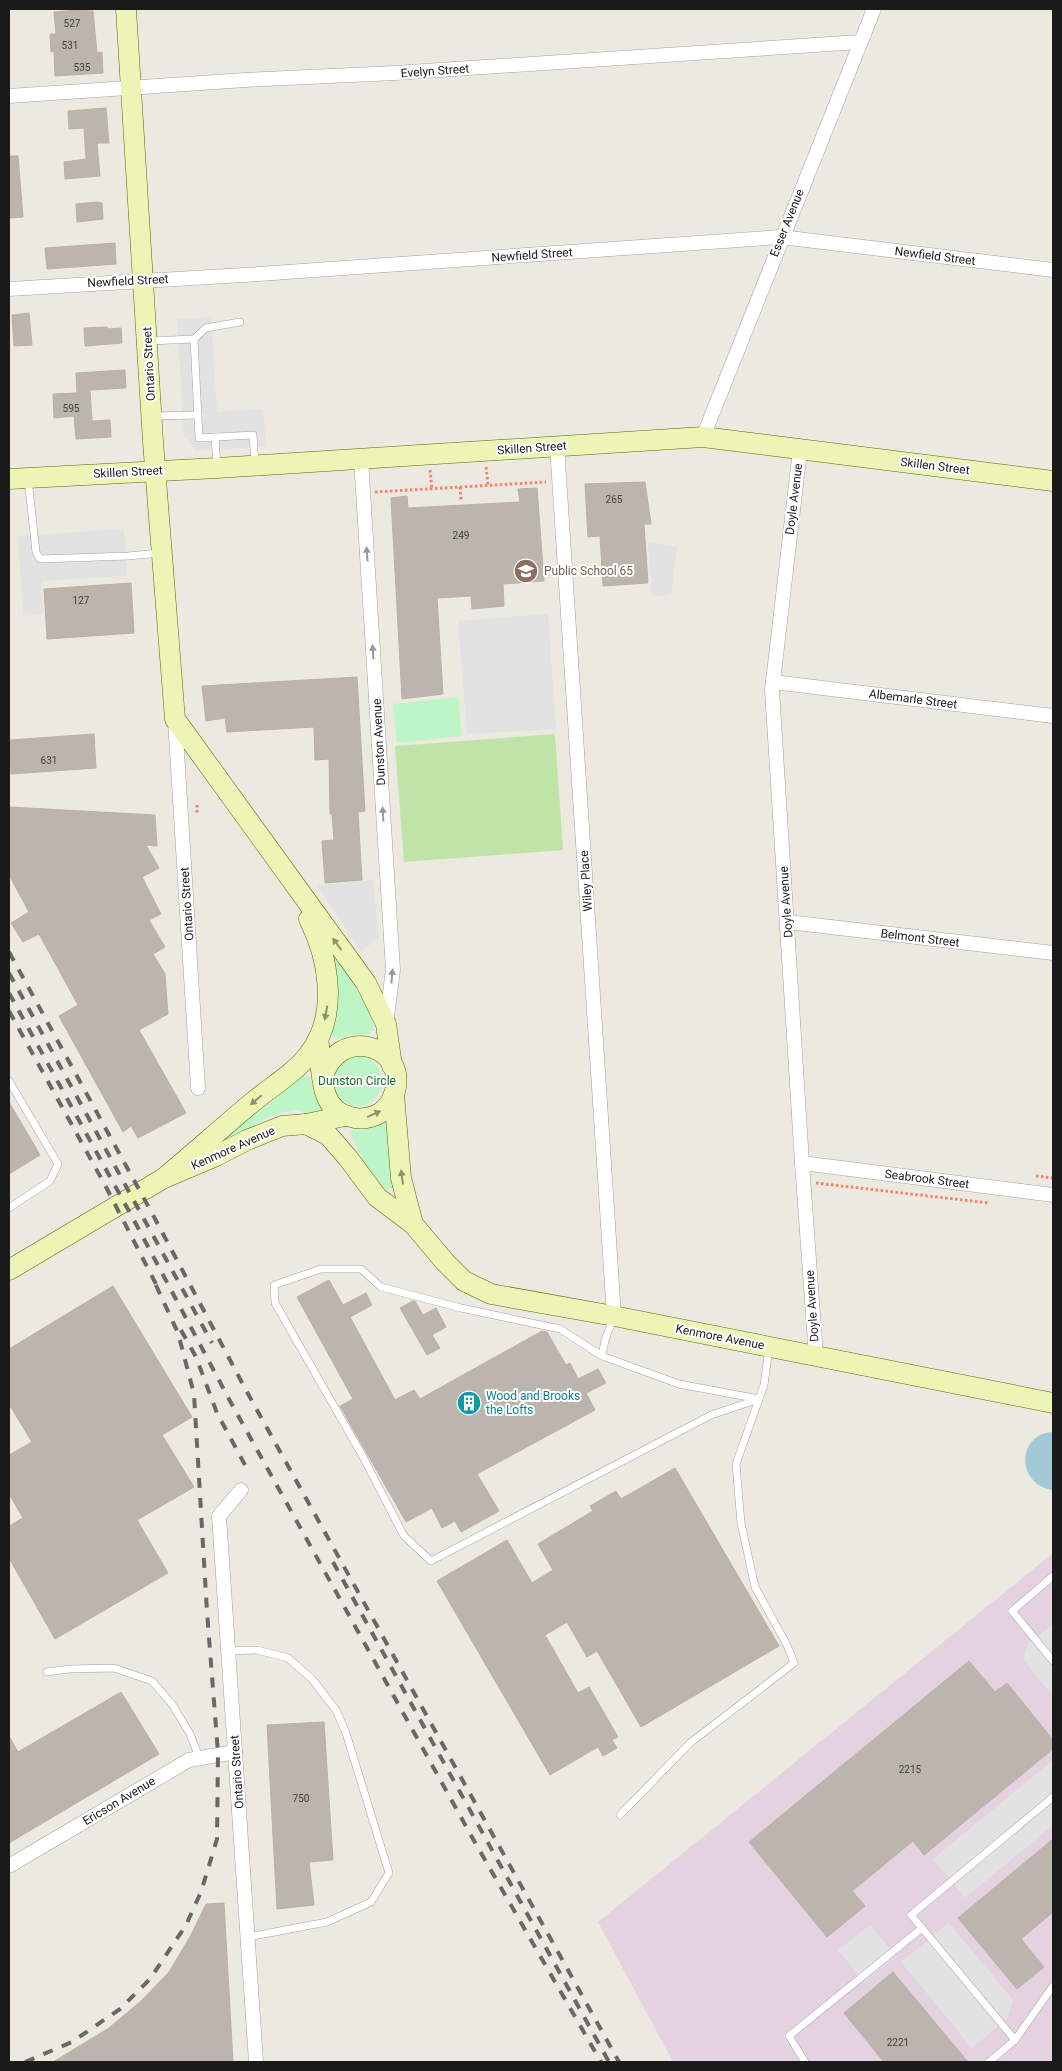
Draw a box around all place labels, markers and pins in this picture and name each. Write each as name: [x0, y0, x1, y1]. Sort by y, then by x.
school or university icon: Public School 65: [513, 558, 539, 584]
place label: Public School 65: [544, 564, 633, 578]
place label: Wood and Brooks the Lofts: [486, 1389, 580, 1417]
building icon: Wood and Brooks the Lofts: [456, 1390, 482, 1416]

